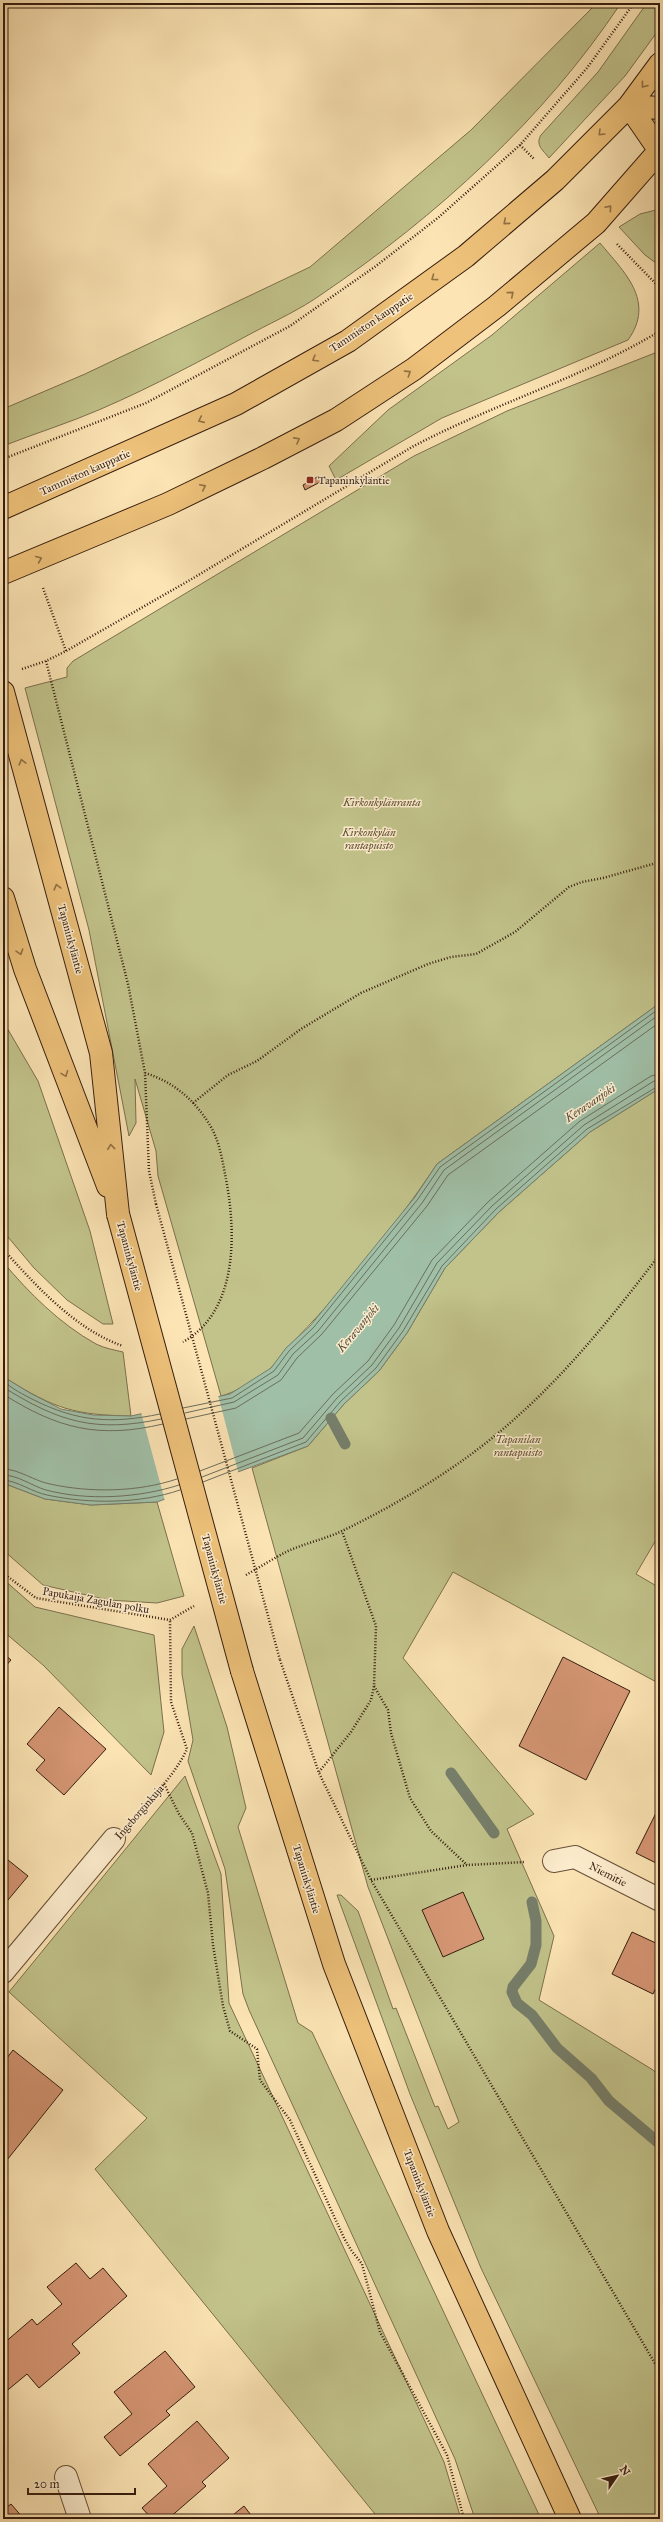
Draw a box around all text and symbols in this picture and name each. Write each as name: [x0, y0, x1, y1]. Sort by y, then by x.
one-way arrow: [642, 81, 649, 88]
one-way arrow: [598, 128, 606, 136]
one-way arrow: [604, 205, 612, 213]
one-way arrow: [503, 217, 511, 224]
one-way arrow: [432, 273, 439, 280]
street label: Tammiston kauppatie: [327, 290, 416, 355]
one-way arrow: [507, 291, 514, 298]
one-way arrow: [312, 355, 319, 362]
one-way arrow: [404, 370, 411, 377]
one-way arrow: [197, 415, 205, 423]
one-way arrow: [293, 437, 301, 445]
street label: Tammiston kauppatie: [38, 446, 133, 498]
place label: Tapaninkyläntie: [318, 474, 390, 487]
marker: Tapaninkyläntie: [305, 475, 315, 485]
one-way arrow: [199, 484, 206, 492]
one-way arrow: [35, 556, 43, 564]
one-way arrow: [18, 758, 27, 765]
park label: Kirkonkylänranta: [342, 796, 421, 809]
park label: Kirkonkylän rantapuisto: [341, 826, 396, 853]
one-way arrow: [53, 884, 61, 890]
street label: Tapaninkyläntie: [55, 903, 86, 976]
one-way arrow: [15, 949, 24, 956]
one-way arrow: [60, 1071, 68, 1078]
water label: Keravanjoki: [561, 1081, 619, 1126]
one-way arrow: [107, 1144, 116, 1150]
street label: Tapaninkyläntie: [114, 1220, 145, 1293]
water label: Keravanjoki: [333, 1301, 383, 1356]
park label: Tapanilan rantapuisto: [494, 1433, 542, 1460]
street label: Tapaninkyläntie: [199, 1533, 230, 1606]
street label: Papukaija Zagulan polku: [42, 1585, 150, 1616]
street label: Ingeborginkuja: [112, 1782, 167, 1842]
street label: Tapaninkyläntie: [290, 1843, 323, 1916]
street label: Niemitie: [587, 1859, 629, 1890]
street label: Tapaninkyläntie: [401, 2147, 439, 2219]
north arrow: [597, 2456, 637, 2496]
text: N: [617, 2463, 633, 2479]
scale bar: [28, 2470, 135, 2496]
text: 20 m: [34, 2477, 60, 2491]

